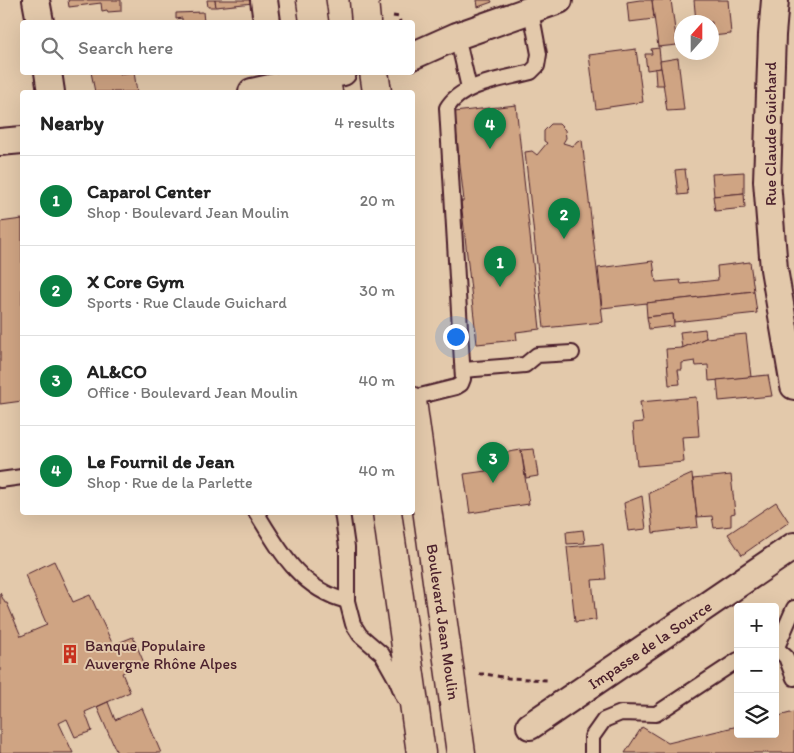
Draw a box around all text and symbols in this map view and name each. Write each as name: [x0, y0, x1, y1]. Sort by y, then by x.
north arrow: [674, 15, 719, 60]
search box: [20, 20, 415, 75]
icon: search: [38, 34, 66, 62]
text: Search here: [78, 36, 173, 59]
street label: Rue Claude Guichard: [761, 62, 780, 206]
pin: 4: [474, 108, 506, 149]
text: Nearby: [40, 110, 104, 135]
text: 4 results: [334, 113, 395, 132]
text: Caparol Center: [87, 180, 211, 203]
text: 1: [52, 191, 60, 210]
text: 20 m: [360, 191, 395, 210]
pin: 2: [548, 198, 580, 239]
text: Shop · Boulevard Jean Moulin: [87, 203, 289, 222]
pin: 1: [484, 246, 516, 287]
text: X Core Gym: [87, 270, 184, 293]
text: 2: [52, 281, 60, 300]
text: 30 m: [359, 281, 395, 300]
text: Sports · Rue Claude Guichard: [87, 293, 287, 312]
your location: [443, 324, 469, 350]
text: AL&CO: [87, 360, 147, 383]
text: 3: [52, 371, 60, 390]
text: 40 m: [358, 371, 395, 390]
text: Office · Boulevard Jean Moulin: [87, 383, 298, 402]
pin: 3: [477, 442, 509, 483]
text: Le Fournil de Jean: [87, 450, 234, 473]
text: 4: [51, 461, 61, 480]
text: 40 m: [358, 461, 395, 480]
text: Shop · Rue de la Parlette: [87, 473, 253, 492]
street label: Boulevard Jean Moulin: [423, 543, 463, 701]
street label: Impasse de la Source: [585, 597, 715, 693]
map controls: [734, 603, 779, 738]
button: +: [734, 603, 779, 648]
place label: Banque Populaire Auvergne Rhône Alpes: [85, 636, 237, 673]
building icon: Banque Populaire Auvergne Rhône Alpes: [59, 643, 81, 665]
button: −: [734, 648, 779, 693]
button: layers: [734, 693, 779, 738]

